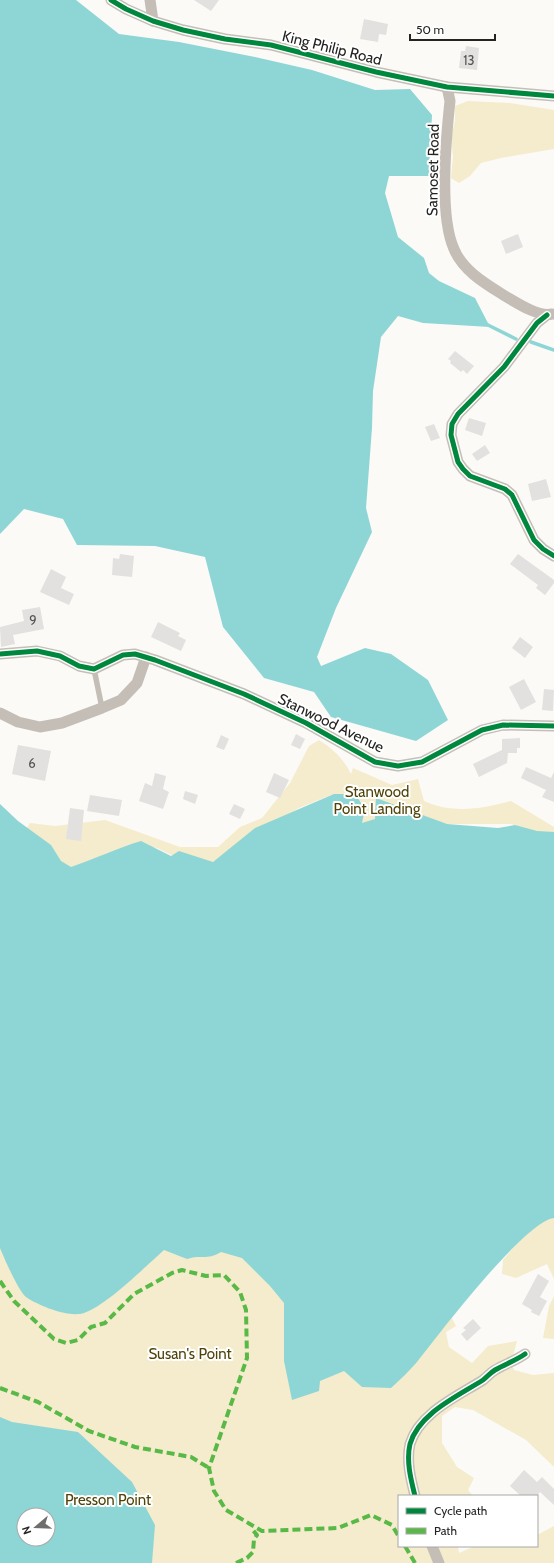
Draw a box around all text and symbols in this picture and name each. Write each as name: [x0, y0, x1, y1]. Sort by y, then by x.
scale bar: [410, 16, 495, 42]
text: 50 m: [416, 22, 444, 37]
street label: King Philip Road: [280, 27, 384, 69]
house number: 13: [463, 52, 475, 68]
street label: Samoset Road: [423, 124, 443, 216]
house number: 9: [29, 612, 37, 628]
street label: Stanwood Avenue: [275, 690, 387, 757]
house number: 6: [28, 755, 36, 771]
park label: Stanwood Point Landing: [334, 783, 421, 818]
park label: Susan's Point: [148, 1345, 232, 1363]
park label: Presson Point: [65, 1491, 151, 1509]
legend: [398, 1495, 538, 1547]
text: Cycle path: [434, 1503, 487, 1518]
north arrow: [16, 1507, 56, 1547]
text: Path: [434, 1523, 457, 1538]
text: N: [19, 1524, 34, 1536]

